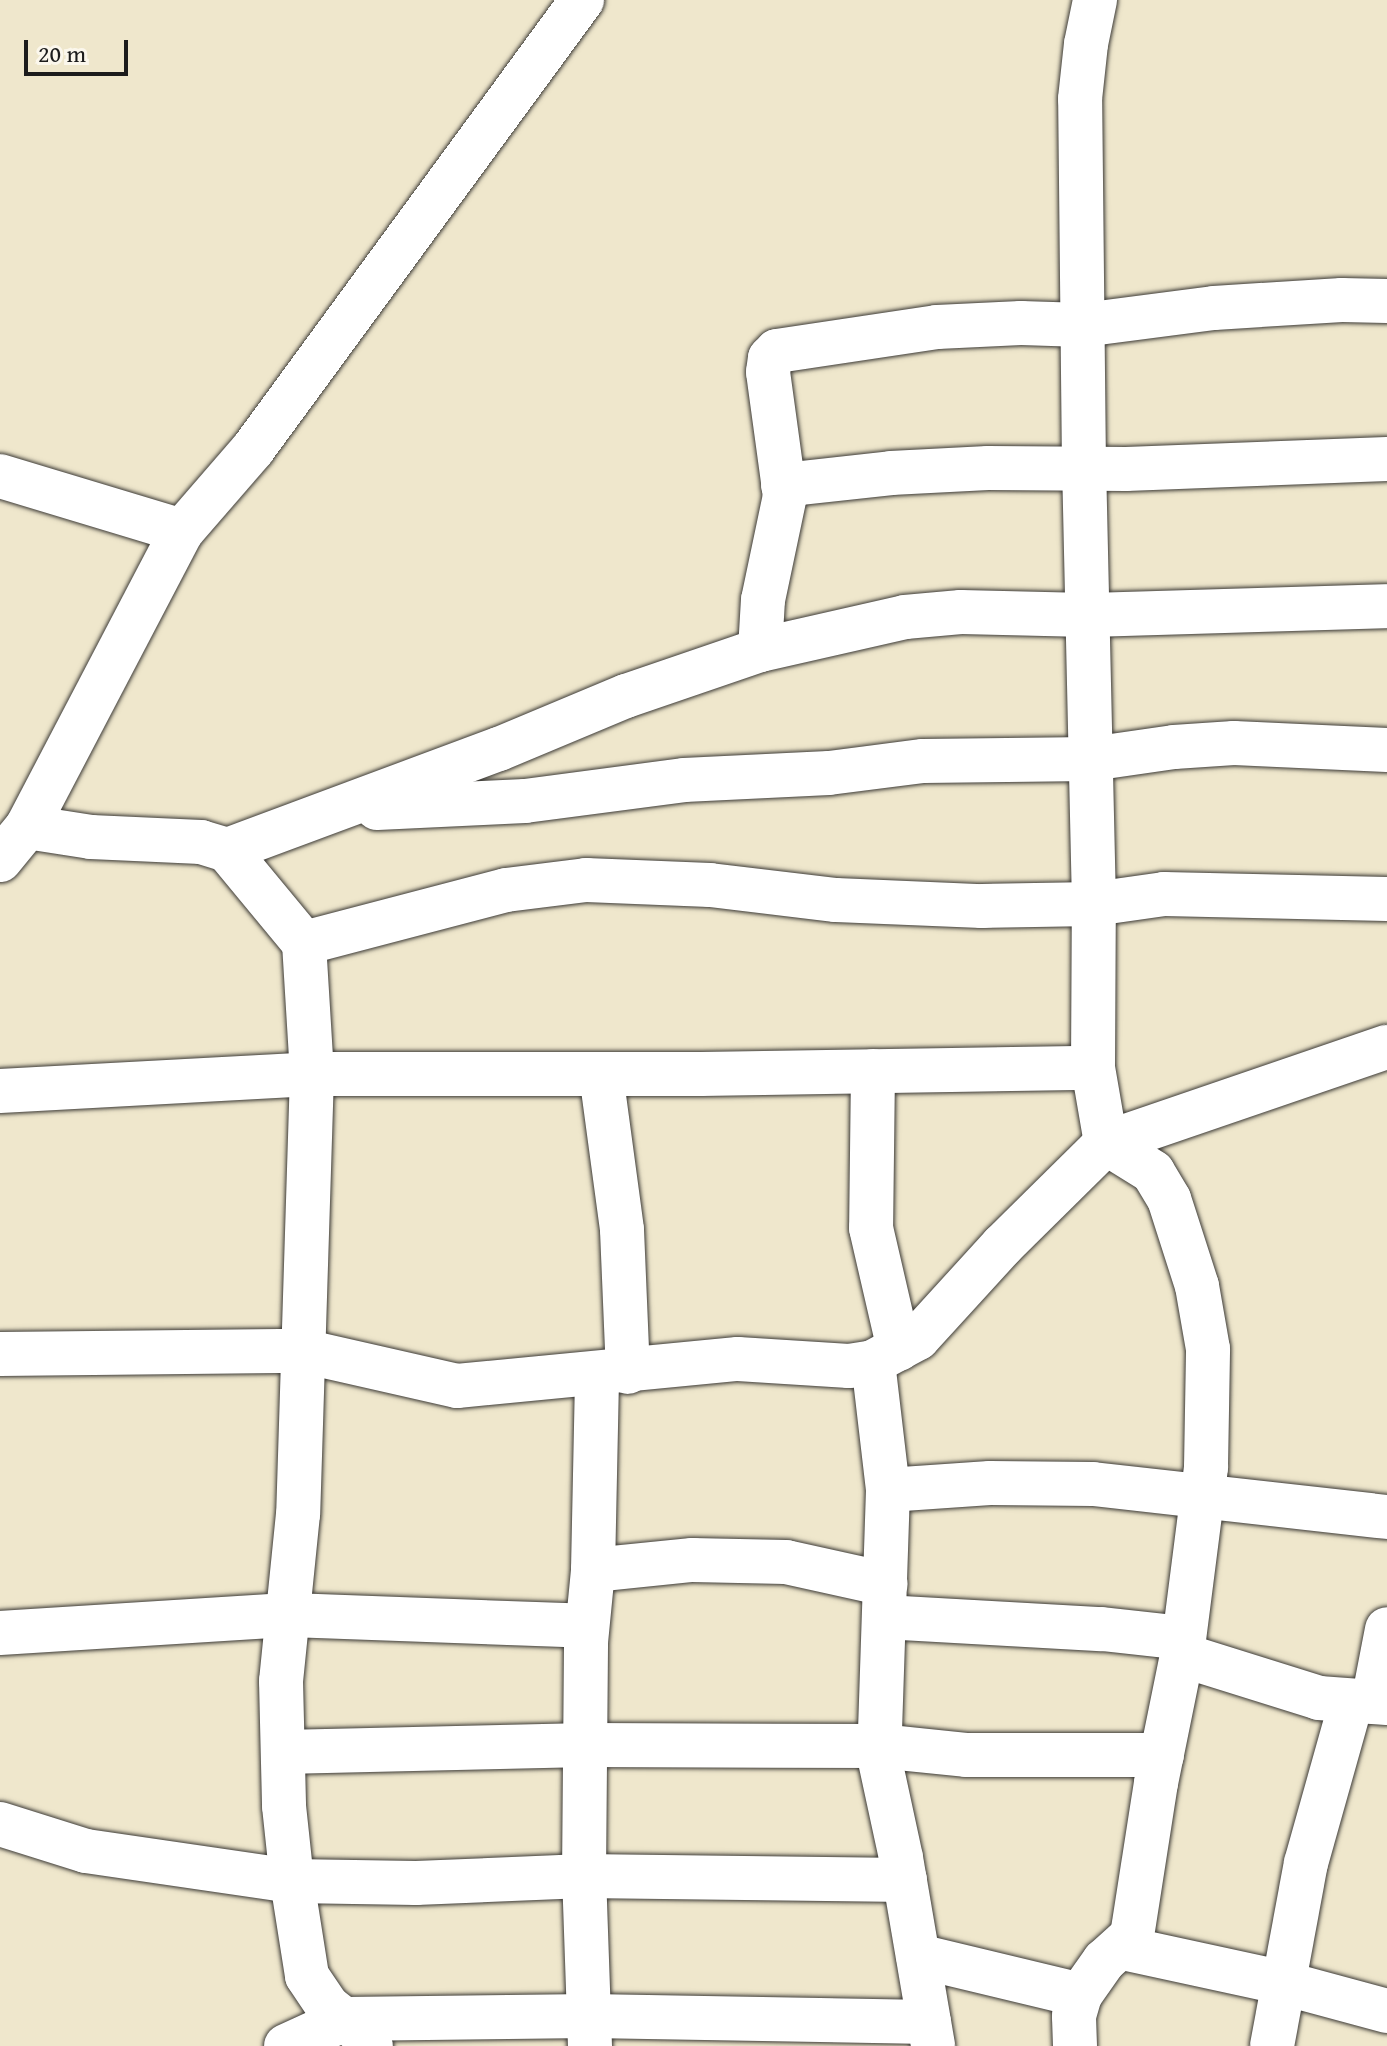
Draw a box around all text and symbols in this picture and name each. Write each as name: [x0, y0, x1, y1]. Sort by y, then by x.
scale bar: [28, 24, 132, 74]
text: 20 m: [38, 36, 86, 71]

